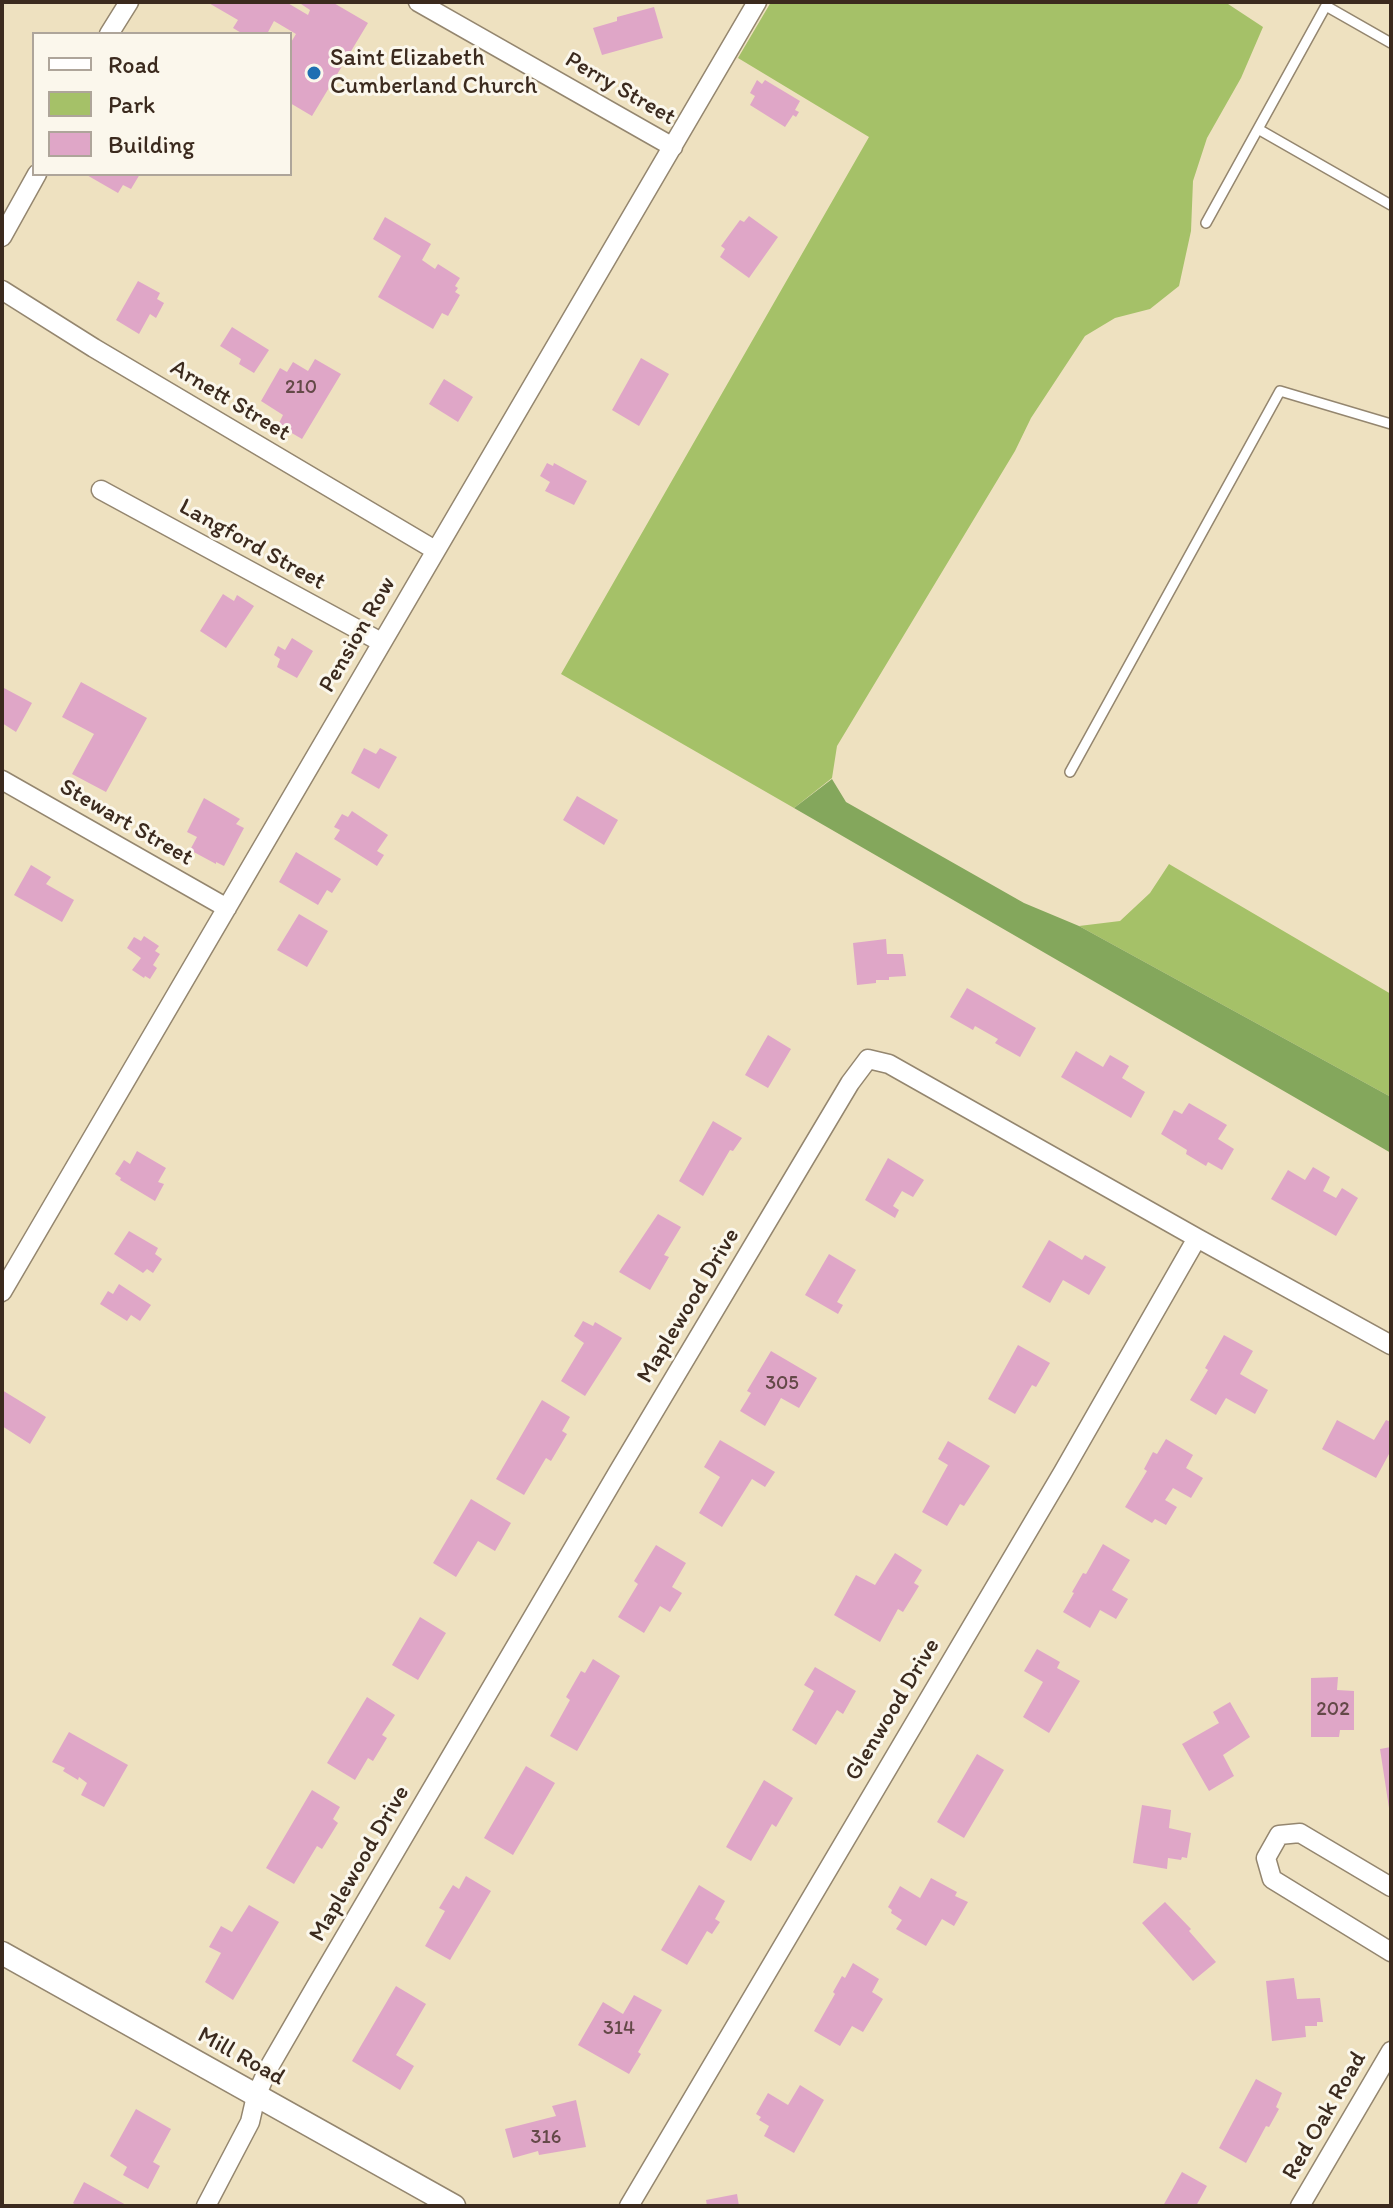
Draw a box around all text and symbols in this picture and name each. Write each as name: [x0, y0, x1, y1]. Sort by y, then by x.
legend: [32, 32, 292, 176]
place label: Saint Elizabeth Cumberland Church: [330, 45, 537, 101]
street label: Perry Street: [559, 46, 681, 132]
text: Road: [108, 50, 160, 79]
marker: Saint Elizabeth Cumberland Church: [305, 64, 323, 82]
text: Park: [108, 90, 155, 119]
text: Building: [108, 130, 195, 159]
street label: Arnett Street: [165, 354, 295, 448]
house number: 210: [285, 376, 317, 400]
street label: Langford Street: [174, 493, 330, 597]
street label: Pension Row: [313, 572, 403, 698]
street label: Stewart Street: [54, 773, 198, 873]
street label: Maplewood Drive: [631, 1223, 747, 1389]
house number: 305: [765, 1372, 799, 1396]
street label: Glenwood Drive: [839, 1634, 947, 1786]
house number: 202: [1316, 1698, 1350, 1722]
street label: Maplewood Drive: [304, 1781, 416, 1947]
house number: 314: [603, 2017, 635, 2041]
street label: Mill Road: [192, 2021, 290, 2093]
street label: Red Oak Road: [1277, 2047, 1373, 2185]
house number: 316: [531, 2126, 561, 2150]

